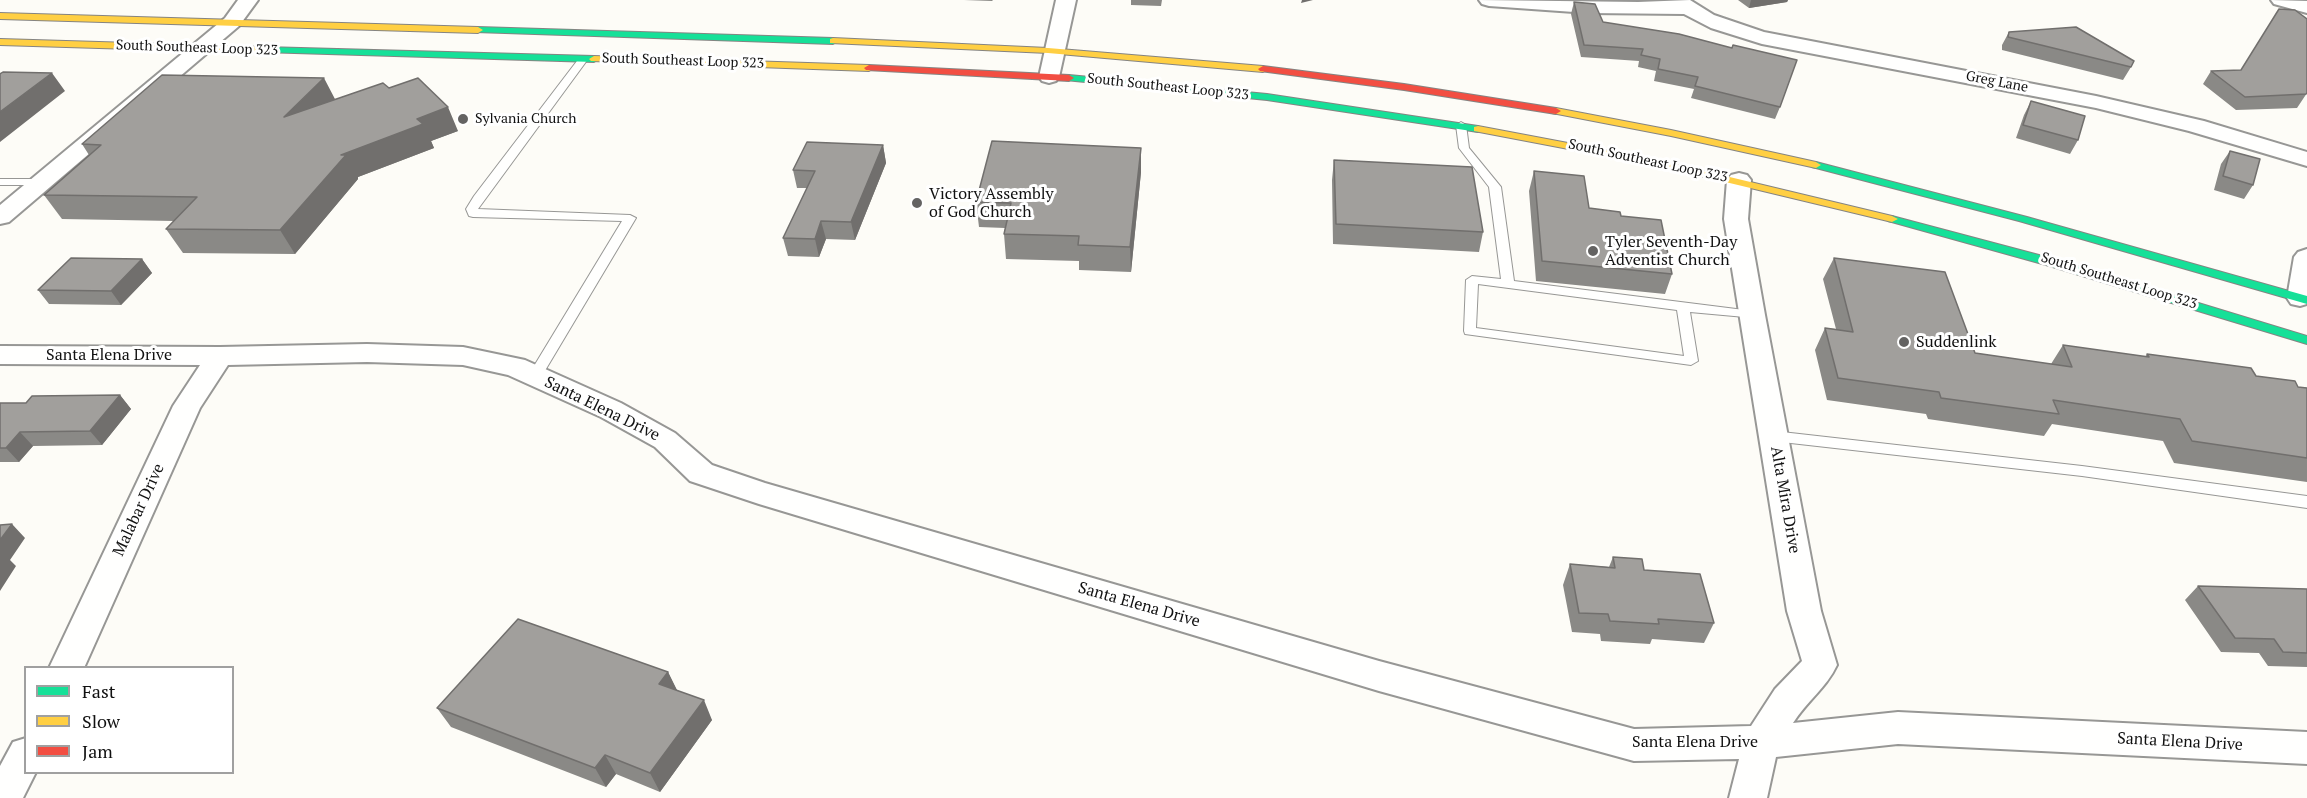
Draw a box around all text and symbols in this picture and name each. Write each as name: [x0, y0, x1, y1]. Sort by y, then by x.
street label: South Southeast Loop 323: [116, 37, 278, 59]
street label: South Southeast Loop 323: [602, 50, 764, 72]
street label: Greg Lane: [1965, 68, 2029, 96]
street label: South Southeast Loop 323: [1086, 70, 1250, 104]
place label: Sylvania Church: [475, 111, 576, 127]
marker: Sylvania Church: [456, 112, 470, 126]
street label: South Southeast Loop 323: [1567, 136, 1729, 186]
place label: Victory Assembly of God Church: [929, 184, 1054, 222]
marker: Victory Assembly of God Church: [910, 196, 924, 210]
place label: Tyler Seventh-Day Adventist Church: [1605, 232, 1737, 270]
marker: Tyler Seventh-Day Adventist Church: [1586, 244, 1600, 258]
street label: South Southeast Loop 323: [2039, 249, 2199, 313]
place label: Suddenlink: [1916, 332, 1996, 352]
marker: Suddenlink: [1897, 335, 1911, 349]
street label: Santa Elena Drive: [46, 345, 172, 365]
street label: Santa Elena Drive: [541, 373, 663, 445]
street label: Alta Mira Drive: [1766, 445, 1804, 555]
street label: Malabar Drive: [109, 461, 169, 559]
street label: Santa Elena Drive: [1076, 578, 1202, 632]
legend: [24, 666, 234, 774]
text: Fast: [82, 679, 115, 703]
text: Slow: [82, 709, 120, 733]
street label: Santa Elena Drive: [2117, 729, 2243, 755]
street label: Santa Elena Drive: [1632, 732, 1758, 752]
text: Jam: [82, 739, 113, 763]

